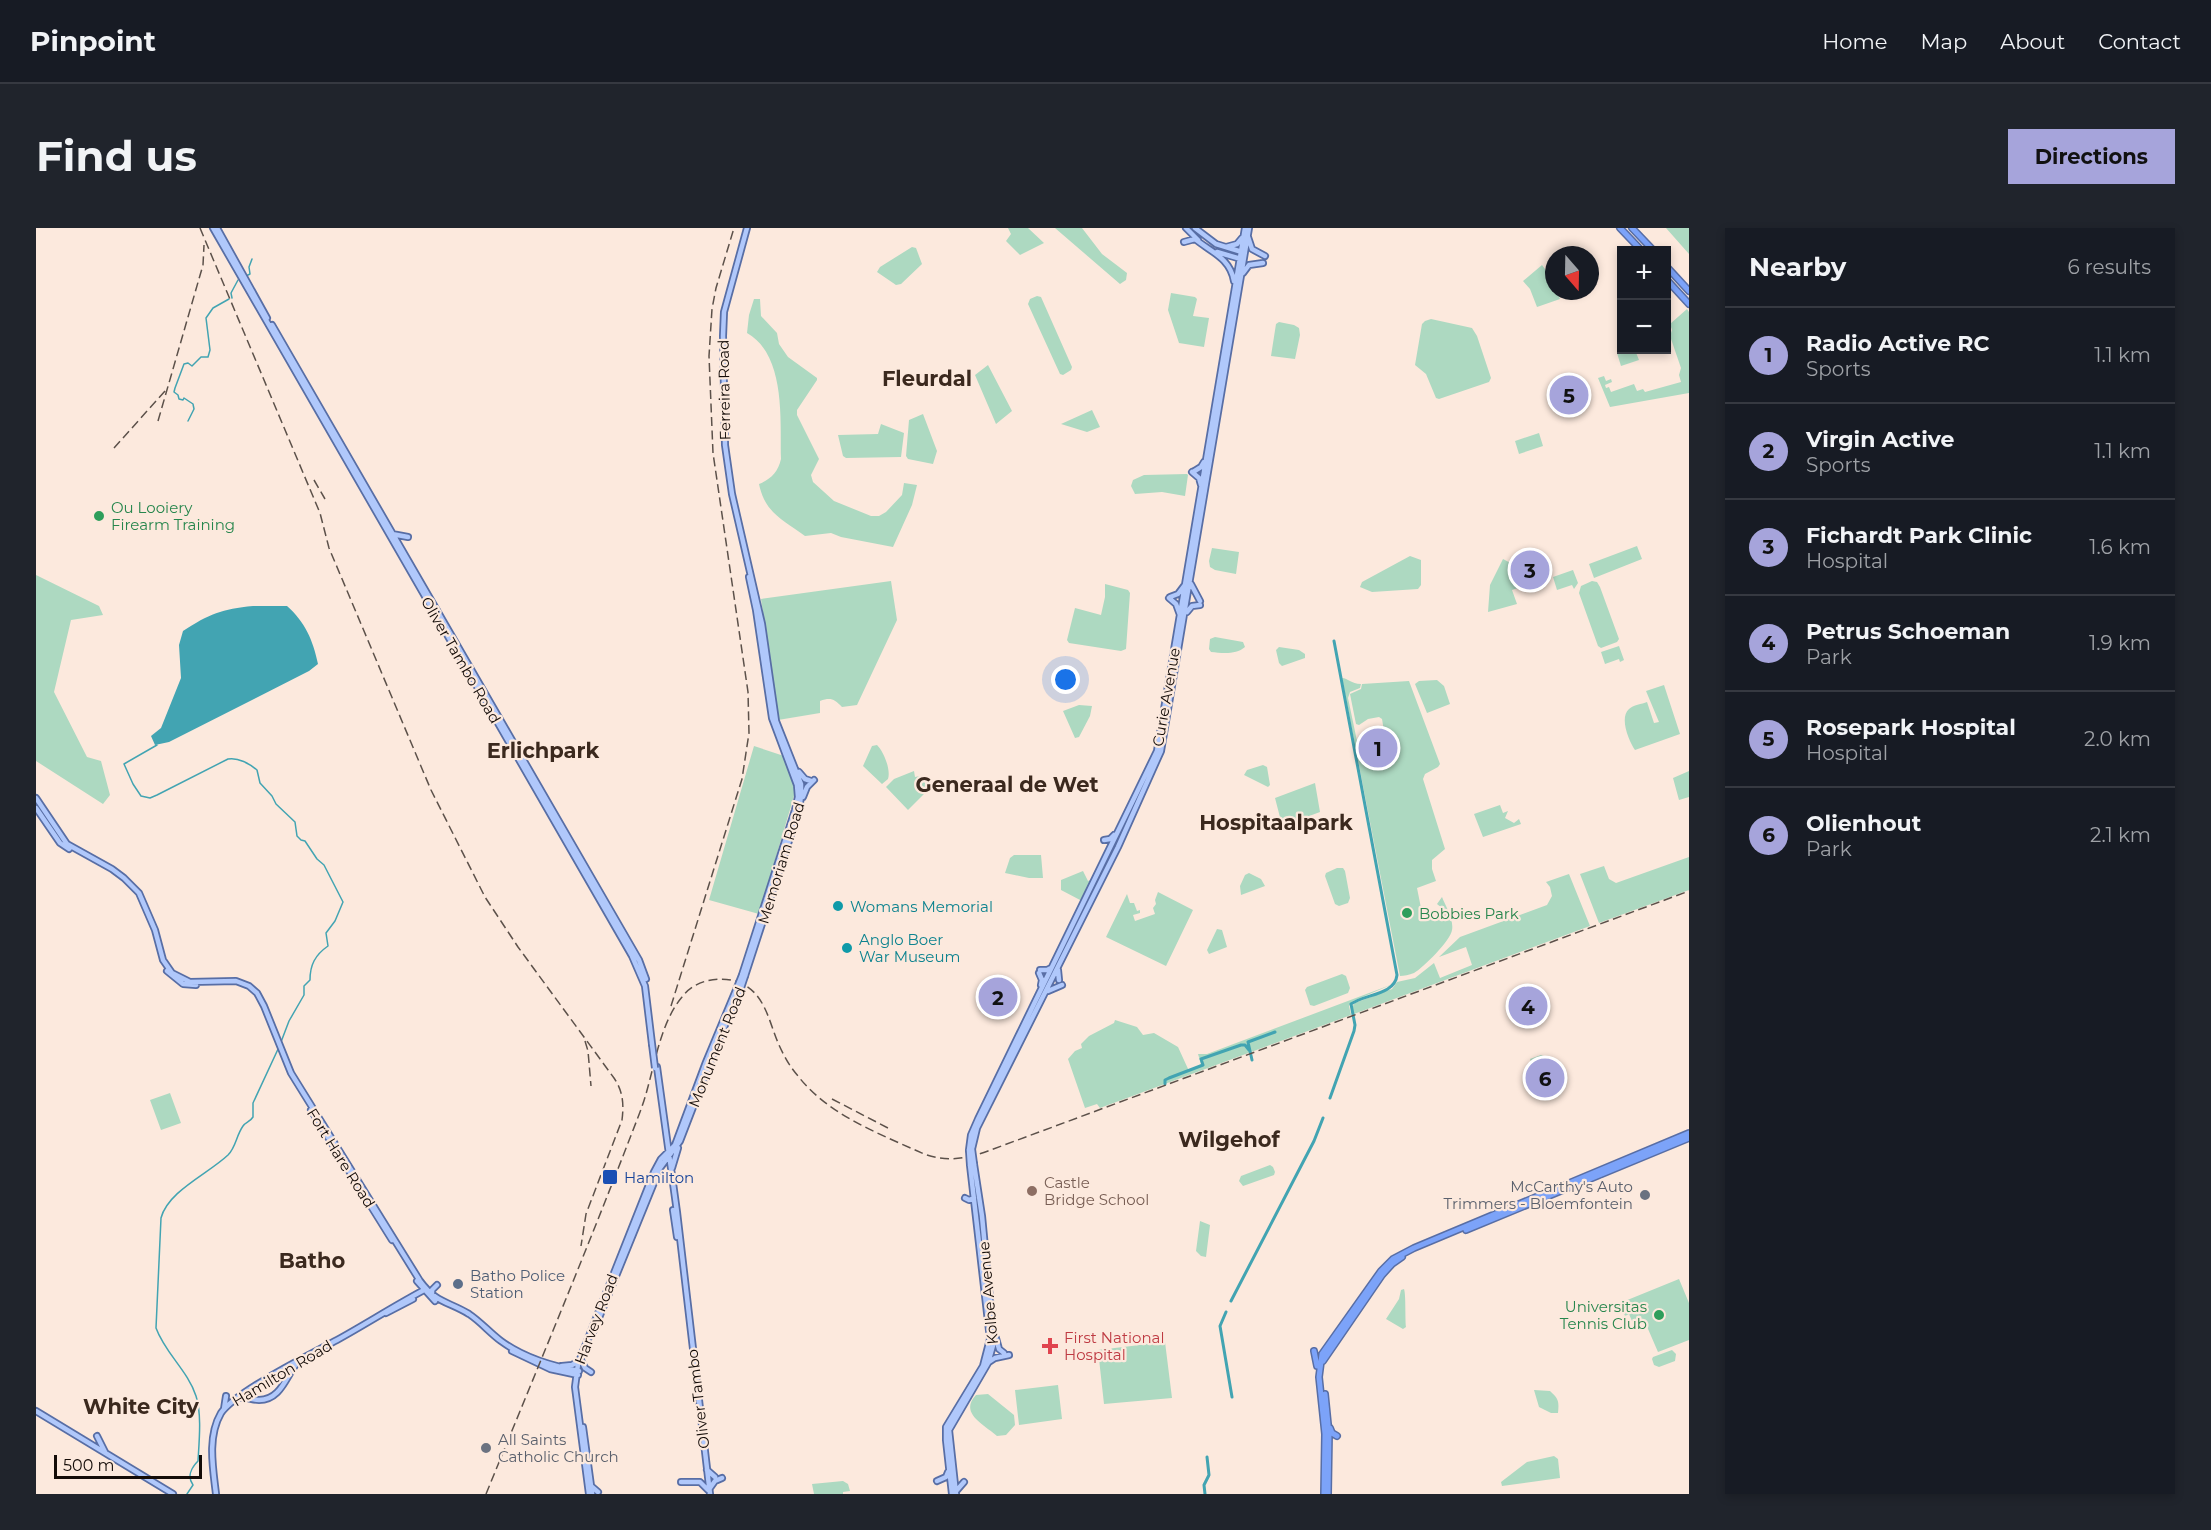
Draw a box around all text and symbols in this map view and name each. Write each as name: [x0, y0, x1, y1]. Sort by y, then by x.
text: Pinpoint: [30, 24, 156, 58]
text: Home: [1822, 29, 1887, 54]
text: Map: [1920, 29, 1967, 54]
text: About: [2000, 29, 2065, 54]
text: Contact: [2098, 29, 2181, 54]
button: Directions: [2008, 129, 2175, 184]
text: Find us: [36, 130, 197, 182]
north arrow: [1545, 246, 1599, 300]
map controls: [1617, 246, 1671, 354]
button: +: [1617, 246, 1671, 300]
text: Nearby: [1749, 251, 1846, 283]
text: 6 results: [2067, 255, 2151, 279]
button: −: [1617, 300, 1671, 354]
text: Radio Active RC: [1806, 330, 1989, 357]
street label: Ferreira Road: [714, 340, 734, 440]
text: 1: [1765, 343, 1772, 367]
text: 1.1 km: [2094, 343, 2151, 367]
text: Sports: [1806, 357, 1871, 381]
district label: Fleurdal: [882, 366, 972, 391]
pin: 5: [1550, 372, 1588, 418]
text: Virgin Active: [1806, 426, 1955, 453]
text: 2: [1763, 439, 1774, 463]
text: 1.1 km: [2094, 439, 2151, 463]
text: Sports: [1806, 453, 1871, 477]
place label: Ou Looiery Firearm Training: [111, 498, 235, 534]
marker: Ou Looiery Firearm Training: [92, 509, 106, 523]
text: Fichardt Park Clinic: [1806, 522, 2032, 549]
text: 3: [1763, 535, 1774, 559]
text: 1.6 km: [2089, 535, 2151, 559]
pin: 3: [1510, 548, 1550, 592]
text: Hospital: [1806, 549, 1888, 573]
street label: Oliver Tambo Road: [417, 593, 505, 727]
text: Petrus Schoeman: [1806, 618, 2010, 645]
text: 4: [1762, 631, 1775, 655]
text: 1.9 km: [2089, 631, 2151, 655]
text: Park: [1806, 645, 1852, 669]
street label: Curie Avenue: [1148, 646, 1184, 748]
your location: [1051, 665, 1080, 694]
text: Rosepark Hospital: [1806, 714, 2016, 741]
pin: 1: [1358, 726, 1398, 770]
text: 5: [1763, 727, 1774, 751]
text: 2.0 km: [2084, 727, 2151, 751]
district label: Erlichpark: [487, 738, 600, 763]
text: Hospital: [1806, 741, 1888, 765]
district label: Generaal de Wet: [915, 772, 1099, 797]
street label: Memoriam Road: [753, 800, 809, 926]
district label: Hospitaalpark: [1199, 810, 1353, 835]
text: Olienhout: [1806, 810, 1921, 837]
text: 6: [1762, 823, 1775, 847]
text: 2.1 km: [2090, 823, 2151, 847]
text: Park: [1806, 837, 1852, 861]
place label: Womans Memorial: [850, 897, 993, 916]
marker: Womans Memorial: [831, 899, 845, 913]
place label: Bobbies Park: [1419, 904, 1519, 923]
marker: Bobbies Park: [1400, 906, 1414, 920]
place label: Anglo Boer War Museum: [859, 930, 960, 966]
marker: Anglo Boer War Museum: [840, 941, 854, 955]
pin: 2: [978, 974, 1018, 1020]
street label: Monument Road: [684, 984, 750, 1110]
pin: 4: [1508, 984, 1548, 1028]
pin: 6: [1526, 1056, 1564, 1100]
street label: Fort Hare Road: [303, 1105, 379, 1211]
district label: Wilgehof: [1178, 1127, 1281, 1152]
marker: Hamilton: [601, 1168, 619, 1186]
place label: Hamilton: [624, 1168, 694, 1187]
place label: Castle Bridge School: [1044, 1173, 1149, 1209]
place label: McCarthy's Auto Trimmers - Bloemfontein: [1444, 1177, 1633, 1213]
marker: Castle Bridge School: [1025, 1184, 1039, 1198]
marker: McCarthy's Auto Trimmers - Bloemfontein: [1638, 1188, 1652, 1202]
street label: Kolbe Avenue: [974, 1241, 1002, 1345]
district label: Batho: [279, 1248, 345, 1273]
place label: Batho Police Station: [470, 1266, 565, 1302]
street label: Harvey Road: [570, 1271, 622, 1367]
marker: Batho Police Station: [451, 1277, 465, 1291]
place label: Universitas Tennis Club: [1560, 1297, 1647, 1333]
marker: Universitas Tennis Club: [1652, 1308, 1666, 1322]
place label: First National Hospital: [1064, 1328, 1164, 1364]
street label: Hamilton Road: [229, 1336, 335, 1410]
marker: First National Hospital: [1041, 1337, 1059, 1355]
street label: Oliver Tambo: [682, 1348, 714, 1450]
district label: White City: [83, 1394, 199, 1419]
place label: All Saints Catholic Church: [498, 1430, 619, 1466]
marker: All Saints Catholic Church: [479, 1441, 493, 1455]
scale bar: [54, 1452, 202, 1480]
text: 500 m: [63, 1456, 114, 1475]

